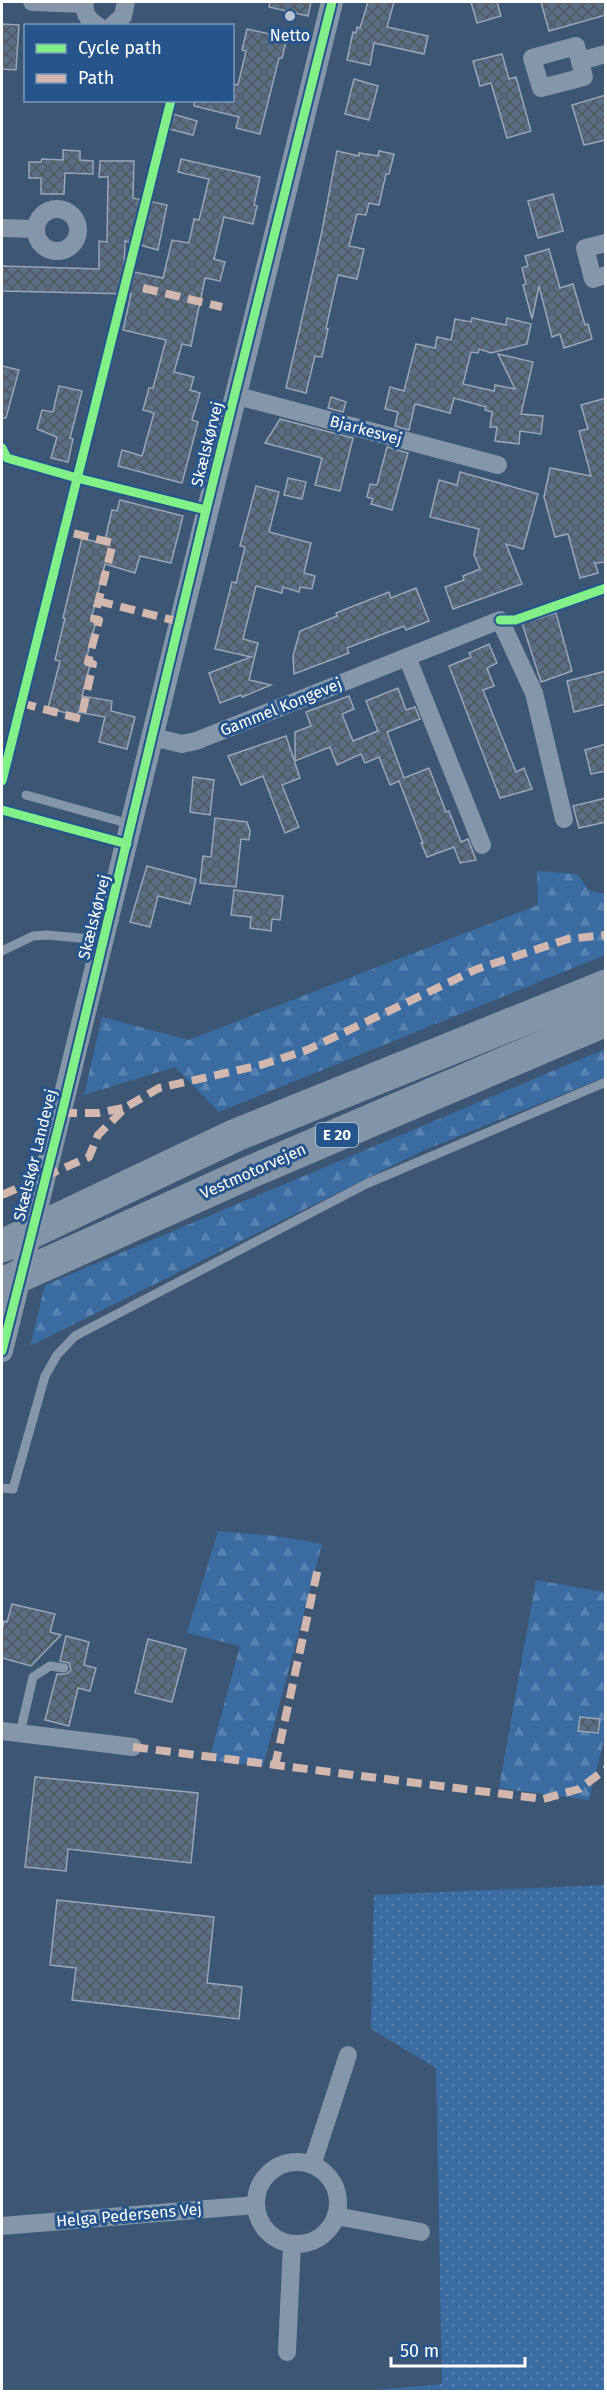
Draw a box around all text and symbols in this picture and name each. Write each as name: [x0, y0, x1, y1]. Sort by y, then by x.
marker: Netto: [283, 9, 297, 23]
legend: [24, 24, 234, 102]
place label: Netto: [270, 26, 310, 45]
text: Cycle path: [78, 37, 162, 59]
text: Path: [78, 67, 114, 89]
street label: Skælskørvej: [187, 399, 227, 489]
street label: Bjarkesvej: [328, 411, 404, 449]
street label: Gammel Kongevej: [217, 674, 345, 740]
street label: Skælskørvej: [74, 872, 114, 962]
street label: Skælskør Landevej: [9, 1087, 61, 1223]
road number: E 20: [316, 1123, 358, 1147]
street label: Vestmotorvejen: [197, 1139, 309, 1203]
street label: Helga Pedersens Vej: [55, 2199, 203, 2231]
scale bar: [391, 2330, 524, 2368]
text: 50 m: [400, 2340, 439, 2362]

